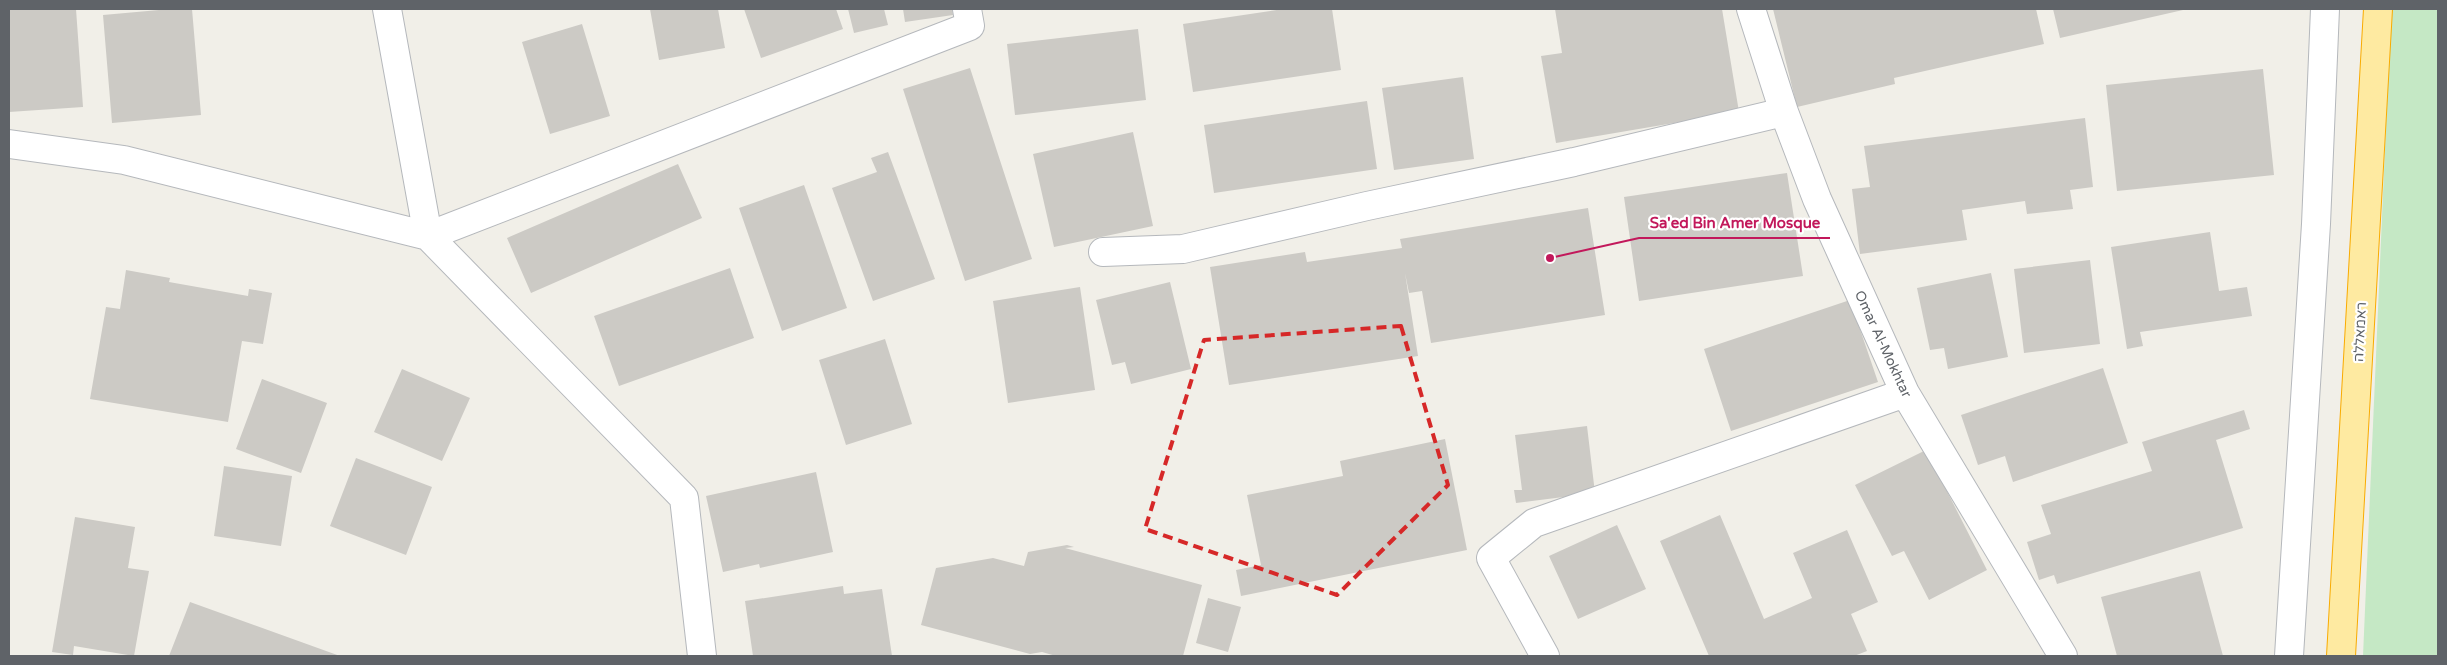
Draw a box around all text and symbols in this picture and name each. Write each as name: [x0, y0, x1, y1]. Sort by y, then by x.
callout: Sa'ed Bin Amer Mosque: [1639, 208, 1830, 238]
text: Sa'ed Bin Amer Mosque: [1650, 214, 1821, 233]
street label: Omar Al-Mokhtar: [1851, 288, 1916, 401]
street label: ראמאללה: [2350, 302, 2370, 362]

